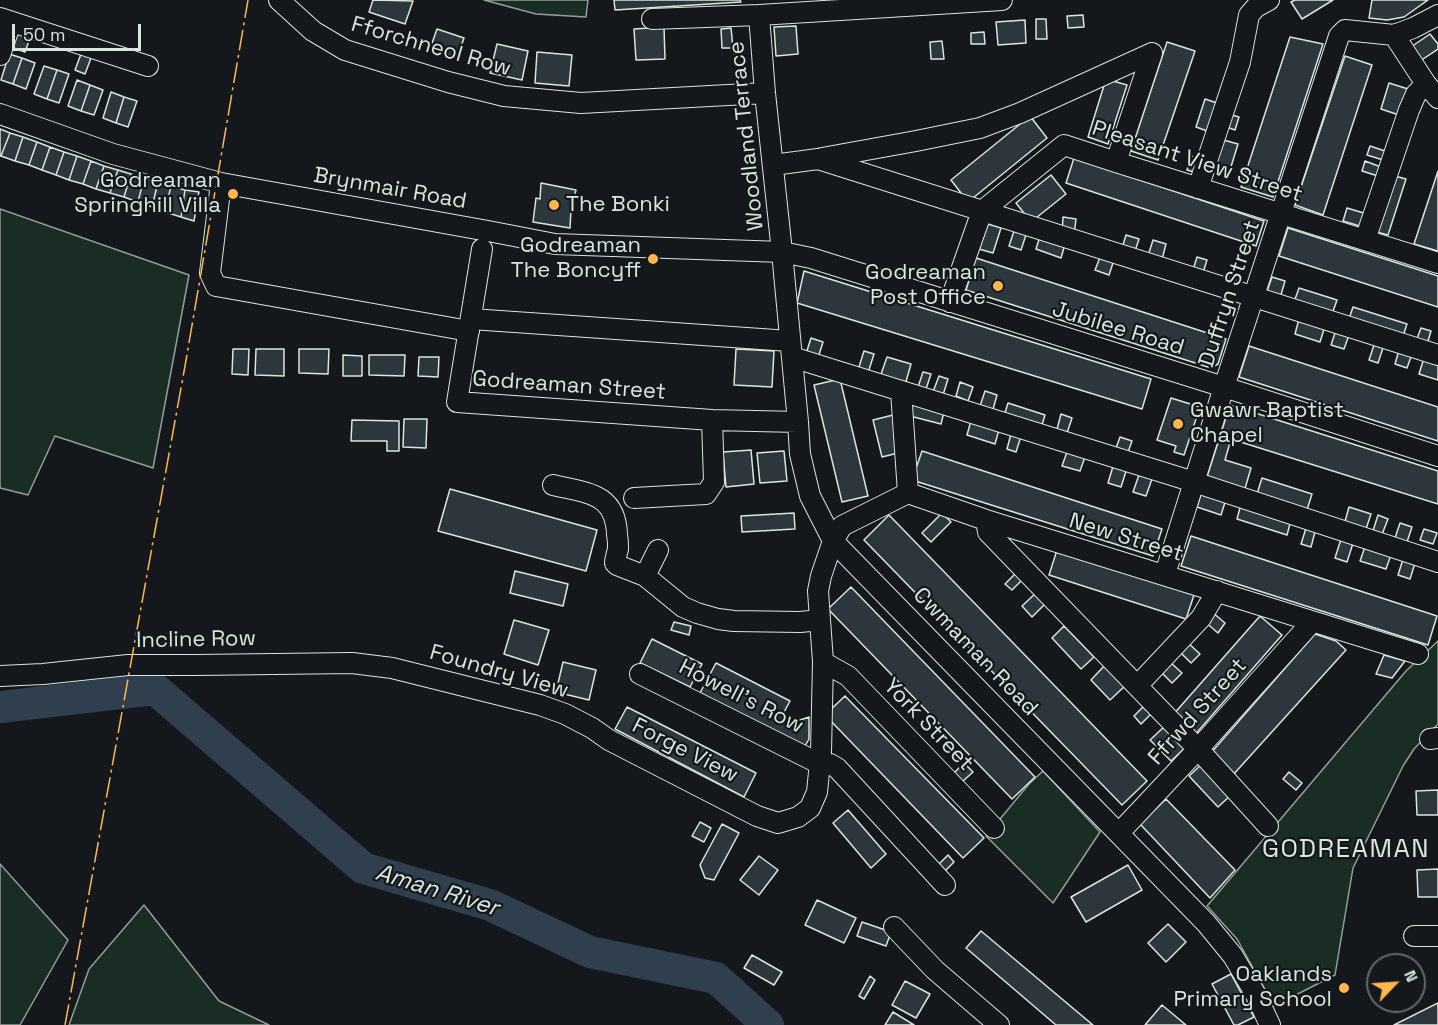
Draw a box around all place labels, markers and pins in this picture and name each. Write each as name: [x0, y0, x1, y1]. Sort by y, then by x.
place label: Godreaman Springhill Villa: [74, 168, 221, 220]
marker: Godreaman Springhill Villa: [226, 187, 240, 201]
place label: The Bonki: [566, 192, 670, 218]
marker: The Bonki: [547, 198, 561, 212]
place label: Godreaman The Boncyff: [511, 233, 641, 284]
marker: Godreaman The Boncyff: [646, 252, 660, 266]
place label: Godreaman Post Office: [865, 260, 986, 312]
marker: Godreaman Post Office: [991, 279, 1005, 293]
place label: Gwawr Baptist Chapel: [1190, 398, 1344, 450]
marker: Gwawr Baptist Chapel: [1171, 417, 1185, 431]
place label: Oaklands Primary School: [1173, 962, 1332, 1014]
marker: Oaklands Primary School: [1337, 981, 1351, 995]

